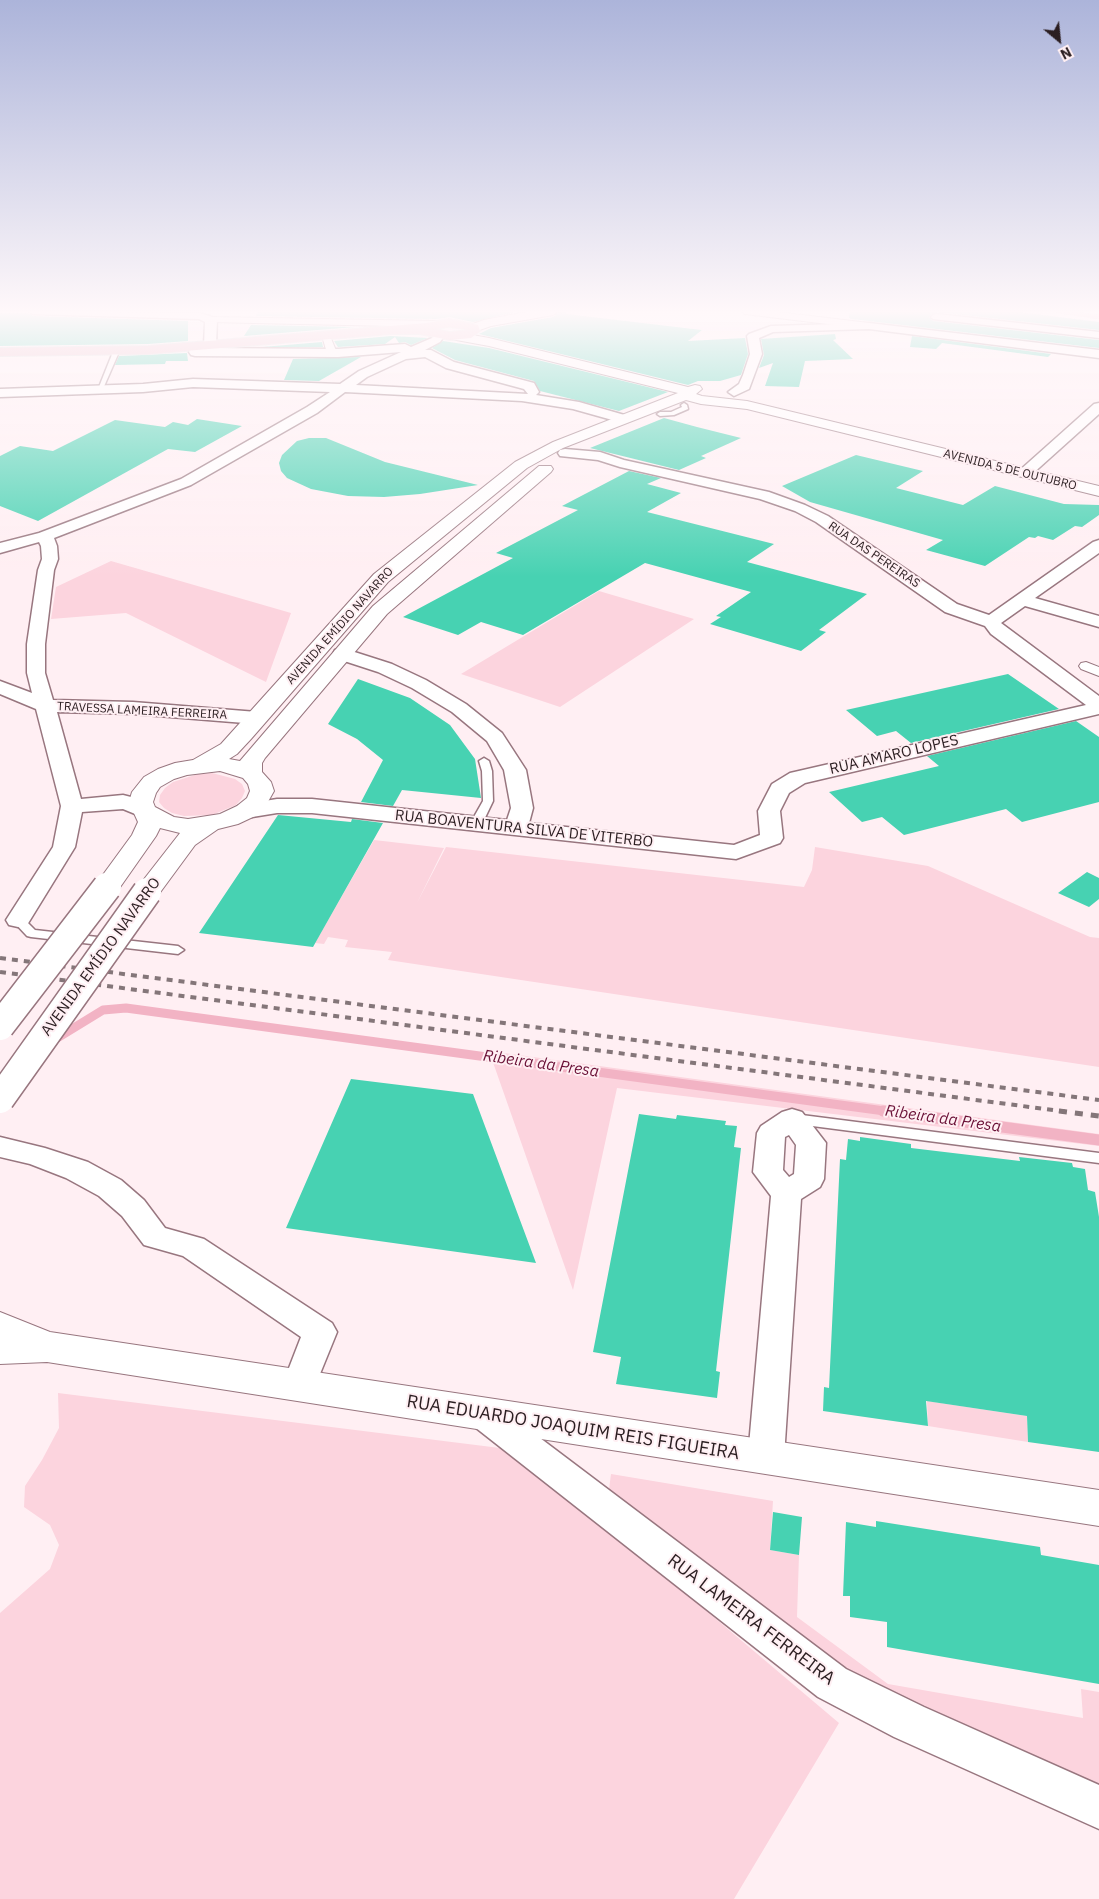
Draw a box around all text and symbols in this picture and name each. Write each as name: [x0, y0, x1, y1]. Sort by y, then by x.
north arrow: [1034, 15, 1084, 65]
text: N: [1057, 43, 1075, 64]
street label: AVENIDA 5 DE OUTUBRO: [942, 446, 1078, 494]
street label: RUA DAS PEREIRAS: [825, 519, 923, 591]
street label: AVENIDA EMÍDIO NAVARRO: [284, 564, 396, 688]
street label: TRAVESSA LAMEIRA FERREIRA: [57, 699, 227, 723]
street label: RUA AMARO LOPES: [828, 731, 960, 779]
street label: RUA BOAVENTURA SILVA DE VITERBO: [394, 806, 654, 852]
street label: AVENIDA EMÍDIO NAVARRO: [38, 874, 164, 1040]
water label: Ribeira da Presa: [482, 1046, 600, 1082]
water label: Ribeira da Presa: [884, 1101, 1002, 1137]
street label: RUA EDUARDO JOAQUIM REIS FIGUEIRA: [405, 1391, 741, 1465]
street label: RUA LAMEIRA FERREIRA: [663, 1550, 839, 1690]

